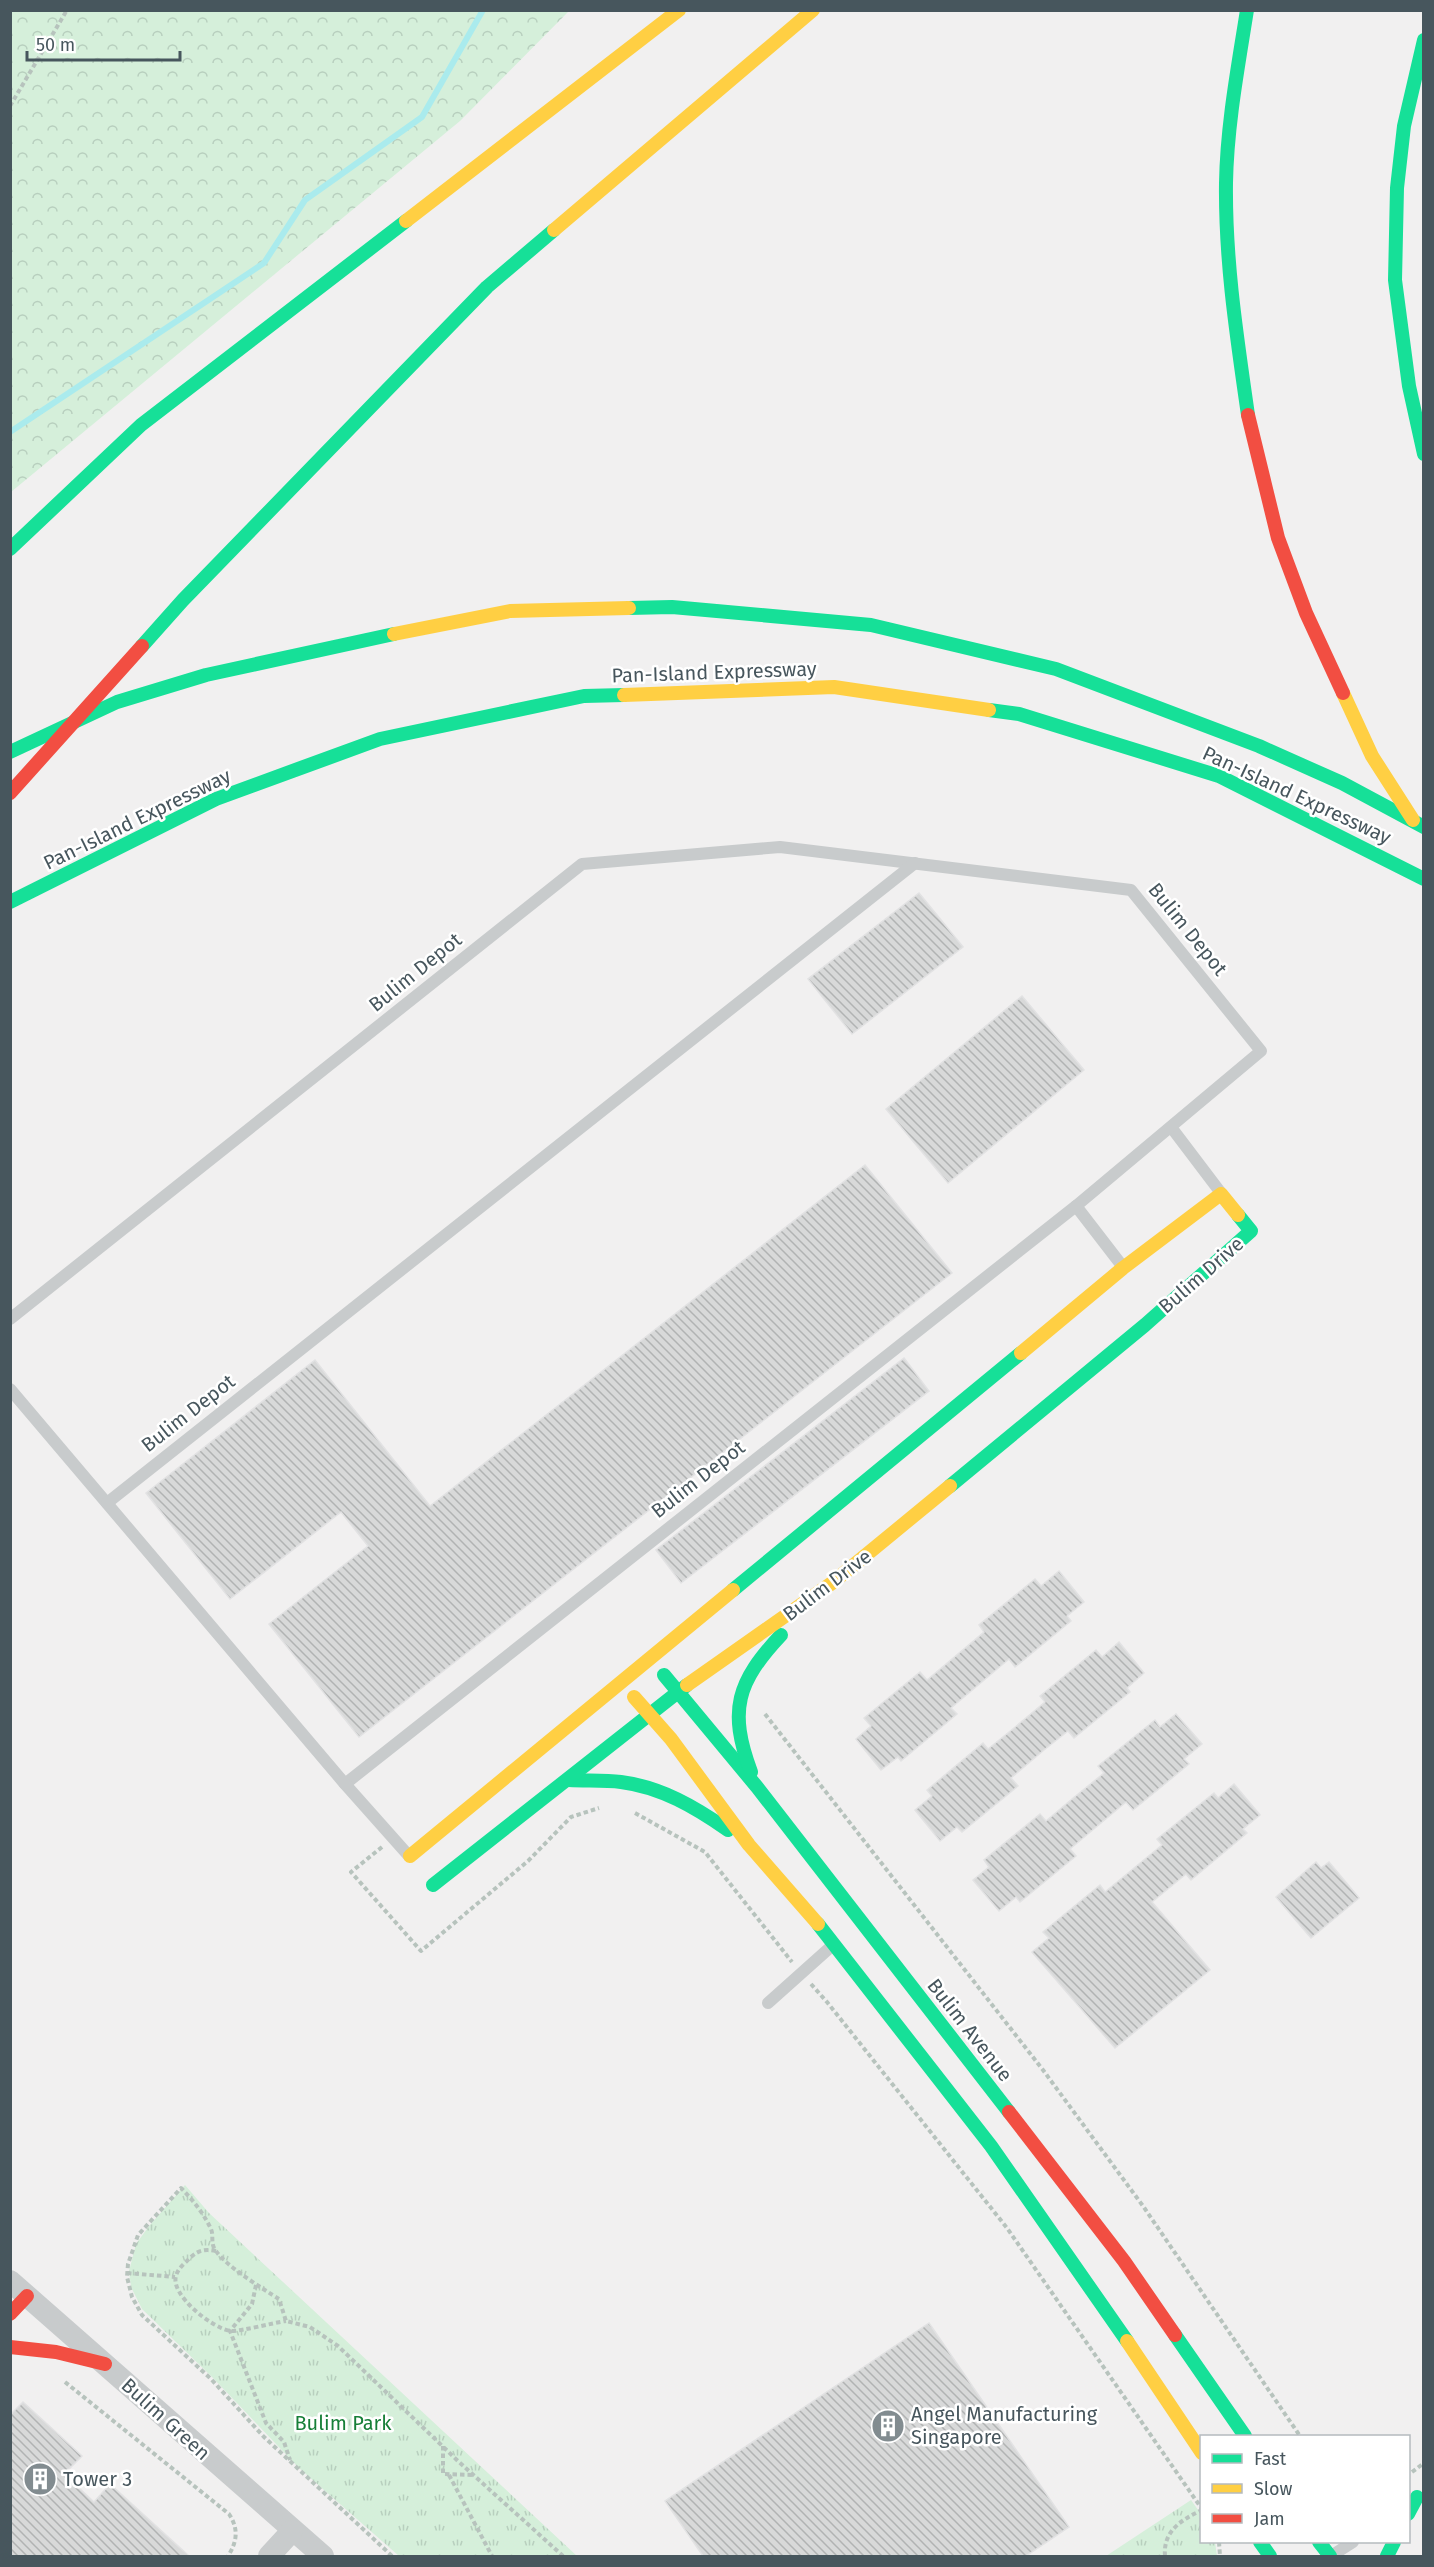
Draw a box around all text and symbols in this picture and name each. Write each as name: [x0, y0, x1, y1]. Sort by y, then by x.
scale bar: [27, 24, 180, 62]
text: 50 m: [36, 34, 75, 56]
street label: Pan-Island Expressway: [611, 656, 817, 688]
street label: Pan-Island Expressway: [1199, 741, 1395, 849]
street label: Pan-Island Expressway: [40, 763, 235, 875]
street label: Bulim Depot: [1143, 878, 1233, 981]
street label: Bulim Depot: [364, 927, 467, 1017]
street label: Bulim Drive: [1154, 1232, 1248, 1318]
street label: Bulim Depot: [136, 1368, 240, 1457]
street label: Bulim Depot: [646, 1434, 750, 1523]
street label: Bulim Drive: [778, 1544, 876, 1626]
street label: Bulim Avenue: [922, 1974, 1018, 2086]
street label: Bulim Green: [117, 2373, 215, 2465]
place label: Angel Manufacturing Singapore: [911, 2402, 1098, 2449]
building icon: Angel Manufacturing Singapore: [870, 2408, 906, 2444]
park label: Bulim Park: [294, 2411, 392, 2435]
legend: [1200, 2435, 1410, 2543]
text: Fast: [1254, 2448, 1287, 2470]
building icon: Tower 3: [22, 2461, 58, 2497]
place label: Tower 3: [63, 2467, 132, 2491]
text: Slow: [1254, 2478, 1293, 2500]
text: Jam: [1254, 2508, 1285, 2530]

